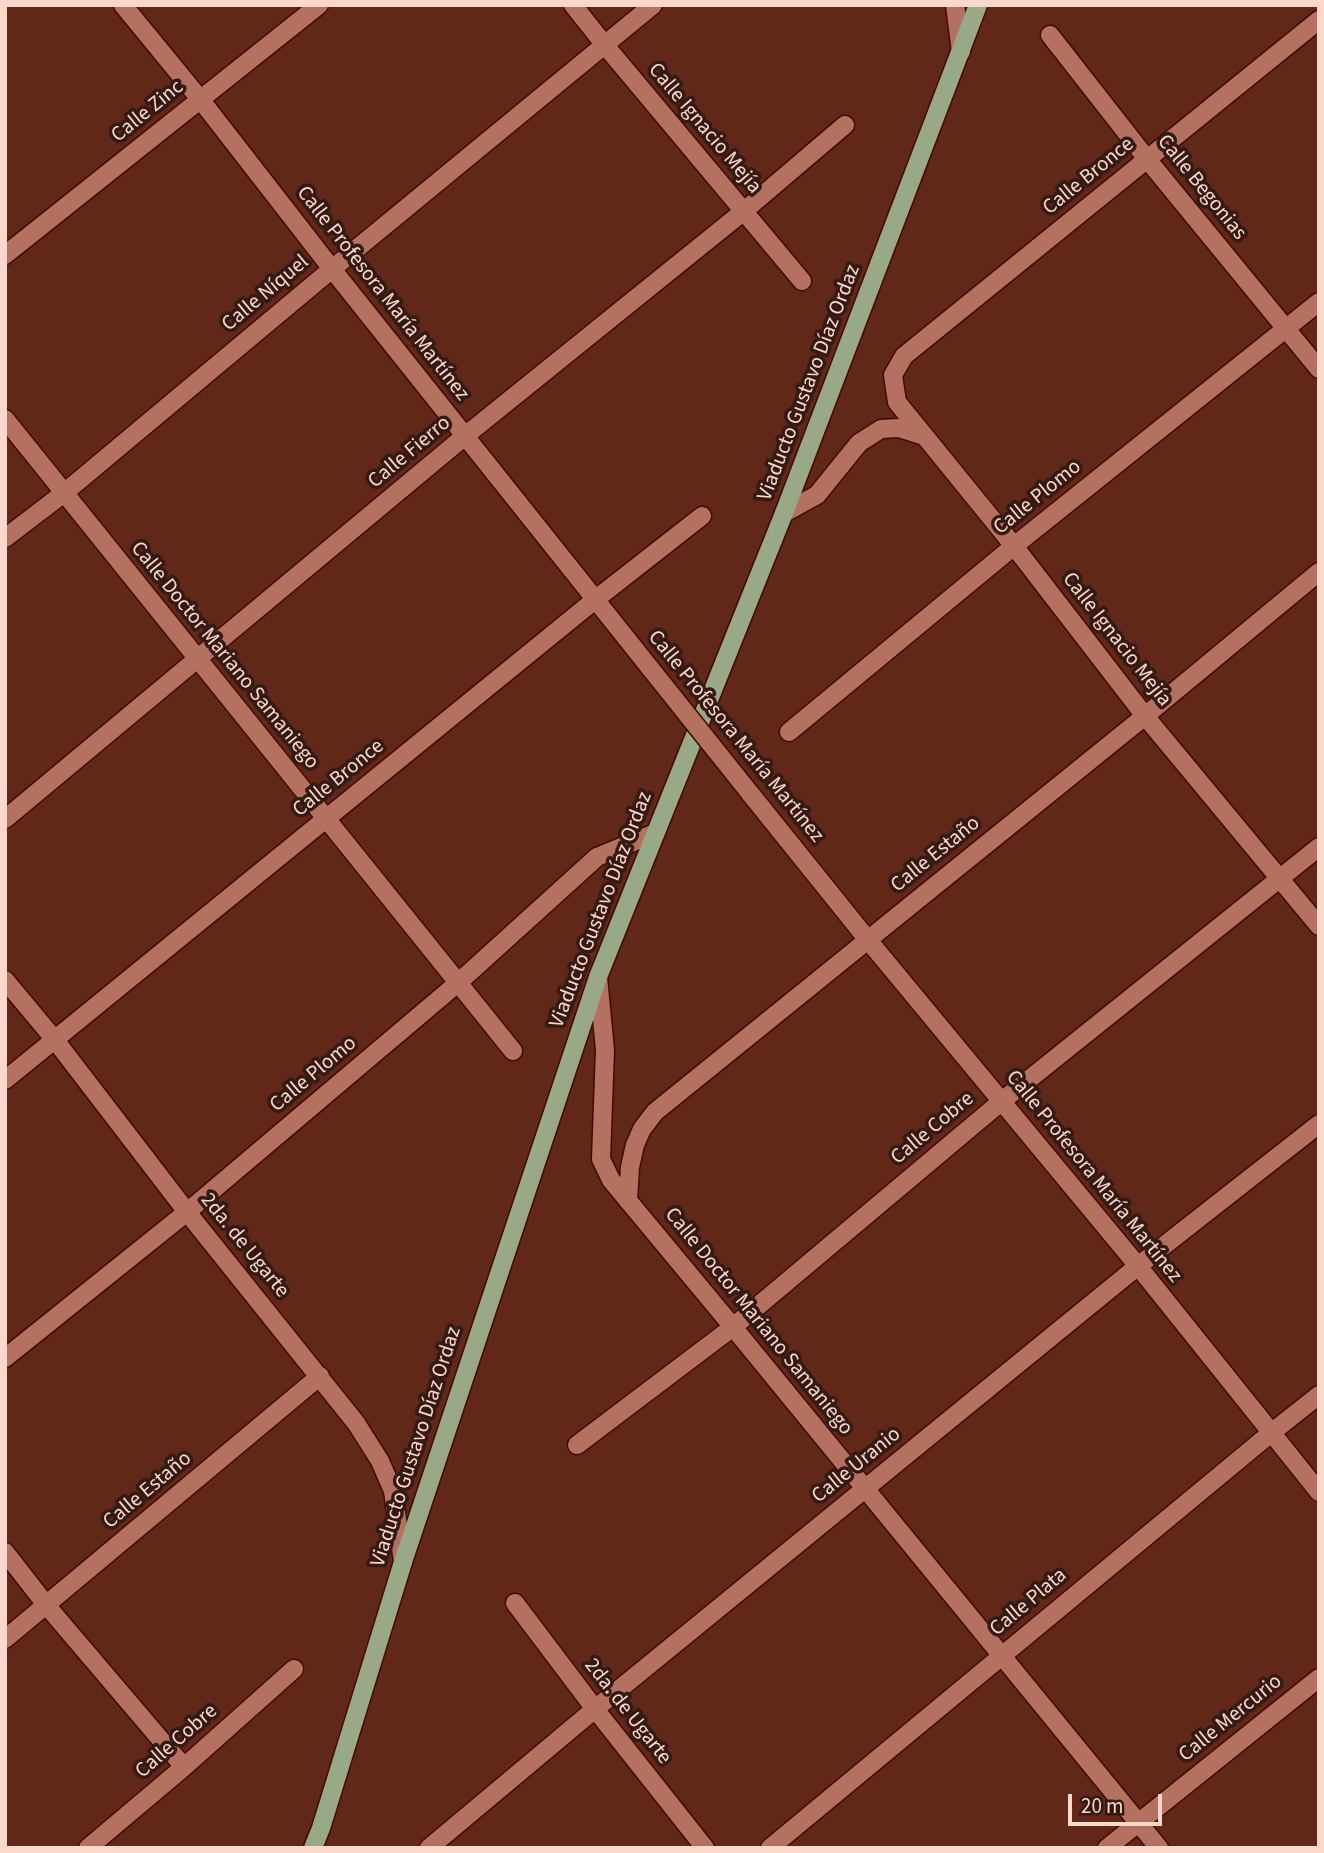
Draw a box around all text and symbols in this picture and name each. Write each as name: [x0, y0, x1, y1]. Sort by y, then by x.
street label: Calle Ignacio Mejía: [642, 58, 766, 200]
street label: Calle Zinc: [107, 75, 189, 149]
street label: Calle Begonias: [1151, 130, 1251, 246]
street label: Calle Bronce: [1038, 133, 1140, 221]
street label: Calle Profesora María Martínez: [290, 182, 474, 406]
street label: Calle Níquel: [217, 250, 315, 338]
street label: Viaducto Gustavo Díaz Ordaz: [753, 261, 867, 505]
street label: Calle Fierro: [364, 411, 456, 495]
street label: Calle Plomo: [989, 455, 1087, 541]
street label: Calle Doctor Mariano Samaniego: [124, 537, 324, 775]
street label: Calle Ignacio Mejía: [1056, 568, 1176, 712]
street label: Calle Profesora María Martínez: [642, 626, 828, 848]
street label: Calle Bronce: [288, 735, 390, 823]
street label: Viaducto Gustavo Díaz Ordaz: [545, 788, 659, 1032]
street label: Calle Estaño: [886, 811, 986, 899]
street label: Calle Plomo: [266, 1032, 362, 1118]
street label: Calle Profesora María Martínez: [1000, 1066, 1186, 1288]
street label: Calle Cobre: [886, 1087, 980, 1171]
street label: 2da. de Ugarte: [194, 1189, 294, 1303]
street label: Calle Doctor Mariano Samaniego: [658, 1203, 858, 1441]
street label: Viaducto Gustavo Díaz Ordaz: [366, 1324, 468, 1570]
street label: Calle Uranio: [808, 1423, 906, 1509]
street label: Calle Estaño: [99, 1447, 197, 1535]
street label: Calle Plata: [985, 1564, 1073, 1642]
street label: 2da. de Ugarte: [578, 1654, 676, 1770]
street label: Calle Mercurio: [1174, 1670, 1288, 1768]
street label: Calle Cobre: [131, 1700, 223, 1784]
scale bar: [1072, 1780, 1166, 1824]
text: 20 m: [1081, 1791, 1123, 1821]

